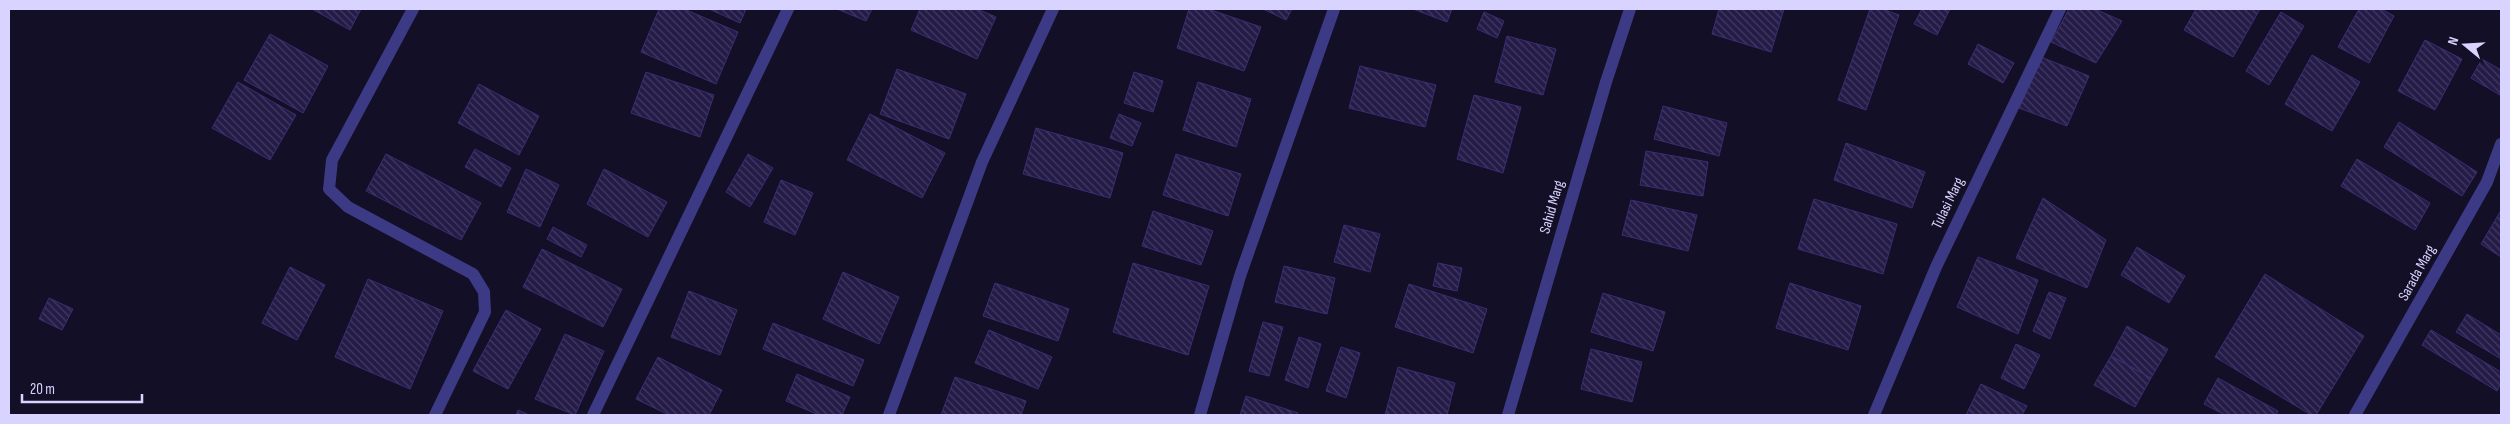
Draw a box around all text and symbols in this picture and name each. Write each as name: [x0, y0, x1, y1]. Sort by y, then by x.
north arrow: [2440, 20, 2490, 70]
text: N: [2444, 35, 2462, 47]
street label: Tulasi Marg: [1927, 174, 1969, 232]
street label: Sahid Marg: [1535, 178, 1569, 236]
street label: Sarada Marg: [2394, 242, 2440, 304]
scale bar: [22, 372, 142, 404]
text: 20 m: [30, 380, 55, 399]

